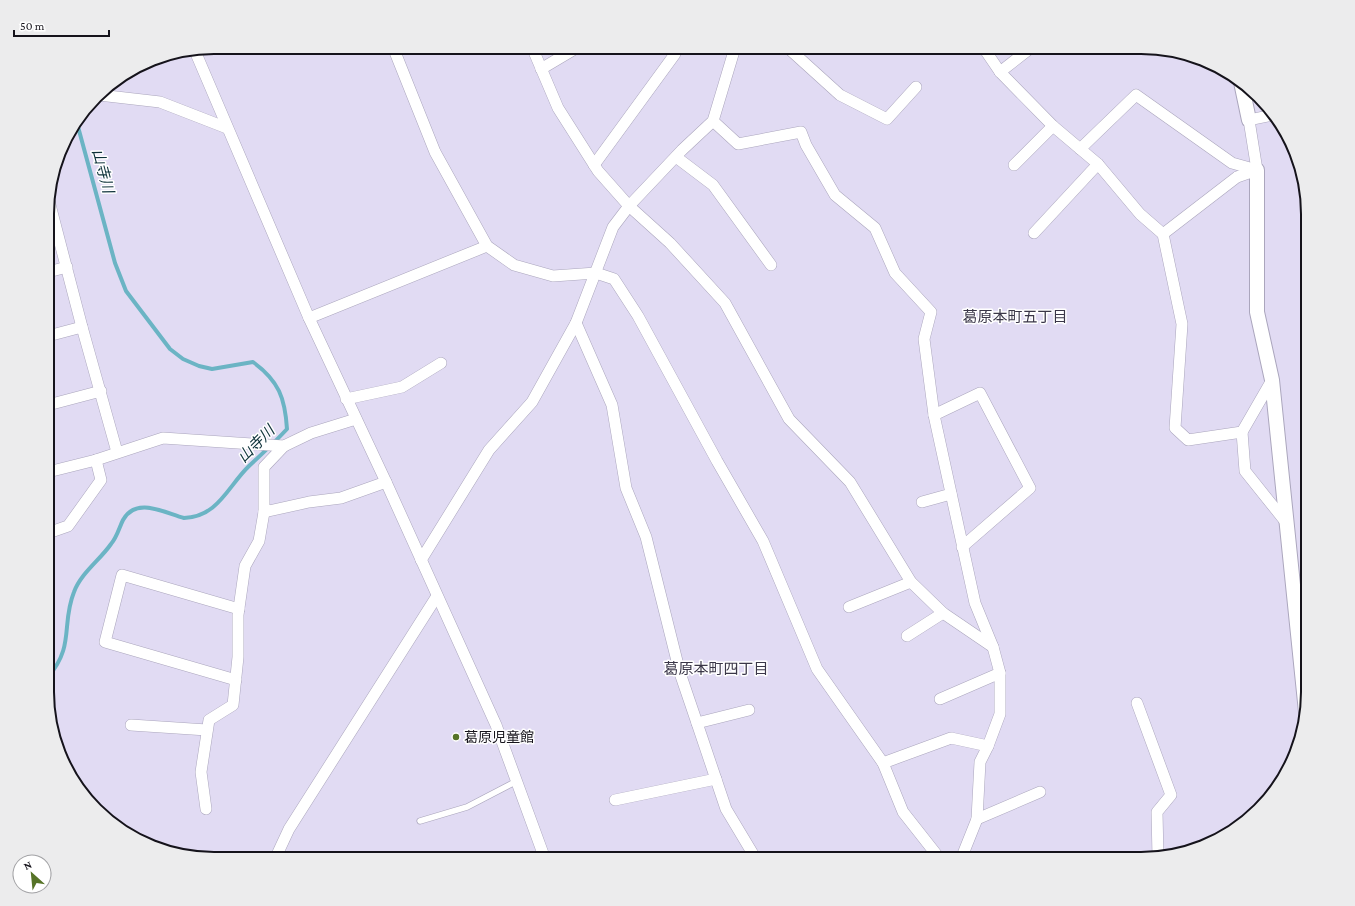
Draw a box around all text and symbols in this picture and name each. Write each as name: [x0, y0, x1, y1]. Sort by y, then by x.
scale bar: [14, 12, 109, 38]
text: 50 m: [20, 19, 45, 33]
water label: 山寺川: [89, 147, 117, 197]
district label: 葛原本町五丁目: [962, 309, 1068, 325]
water label: 山寺川: [234, 421, 279, 466]
district label: 葛原本町四丁目: [663, 661, 769, 677]
place label: 葛原児童館: [464, 729, 534, 745]
marker: 葛原児童館: [451, 732, 461, 742]
north arrow: [12, 854, 52, 894]
text: N: [21, 858, 34, 872]

